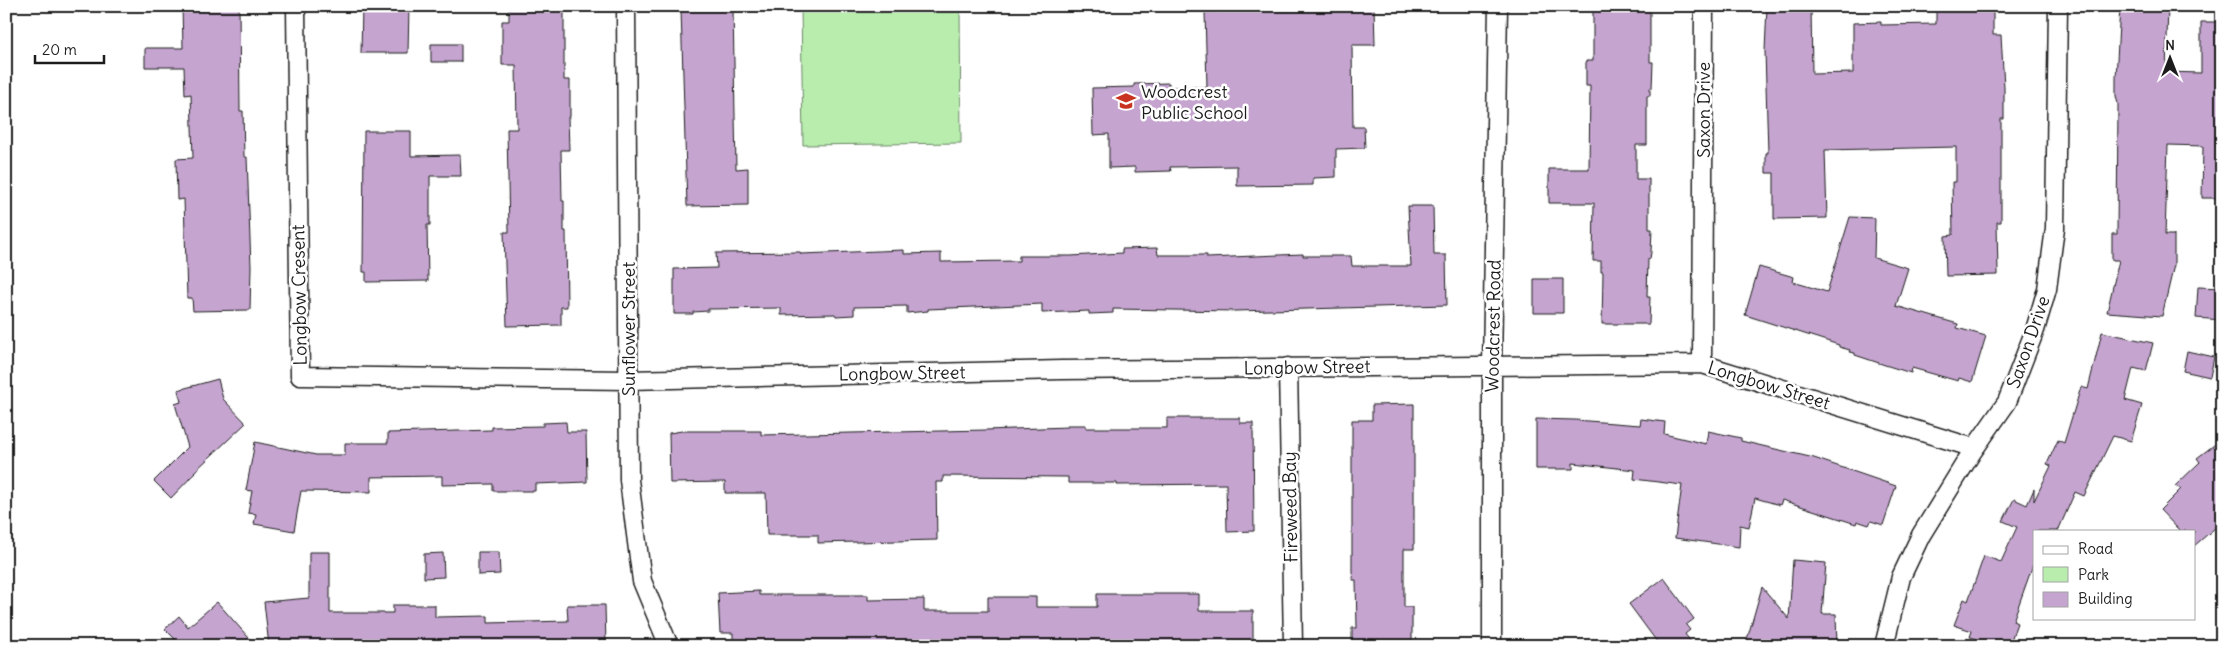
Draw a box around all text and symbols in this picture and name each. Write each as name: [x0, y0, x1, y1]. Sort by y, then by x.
scale bar: [35, 32, 104, 64]
north arrow: [2146, 32, 2196, 82]
text: N: [2165, 36, 2175, 54]
text: 20 m: [42, 40, 77, 59]
street label: Saxon Drive: [1692, 62, 1715, 158]
place label: Woodcrest Public School: [1141, 80, 1248, 124]
school or university icon: Woodcrest Public School: [1115, 90, 1137, 112]
street label: Longbow Cresent: [286, 224, 312, 366]
street label: Woodcrest Road: [1480, 259, 1506, 393]
street label: Sunflower Street: [617, 262, 640, 396]
street label: Saxon Drive: [2001, 293, 2055, 391]
street label: Longbow Street: [1243, 354, 1371, 380]
street label: Longbow Street: [1705, 355, 1833, 415]
street label: Longbow Street: [838, 360, 966, 386]
street label: Fireweed Bay: [1278, 451, 1302, 563]
legend: [2033, 530, 2196, 620]
text: Road: [2078, 539, 2113, 558]
text: Park: [2078, 565, 2109, 584]
text: Building: [2078, 589, 2133, 608]

